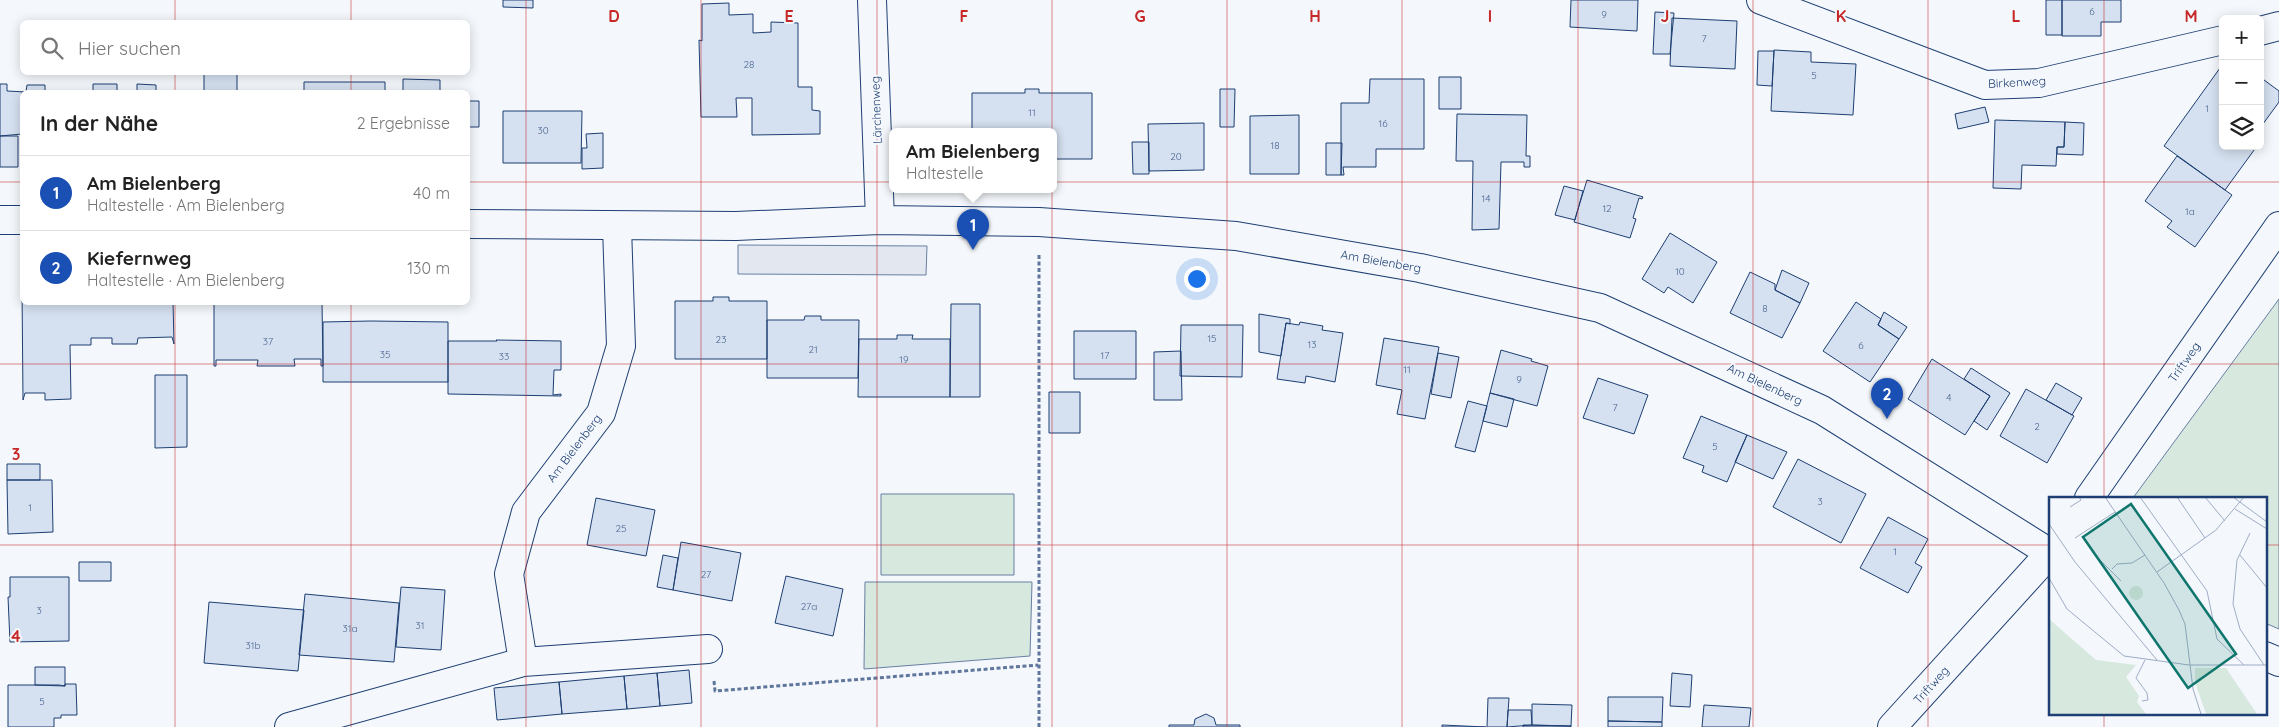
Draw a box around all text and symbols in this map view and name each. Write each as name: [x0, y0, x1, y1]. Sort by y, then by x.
house number: 6: [2089, 5, 2095, 18]
text: D: [608, 6, 620, 26]
text: E: [784, 6, 794, 26]
text: F: [960, 6, 969, 26]
text: G: [1134, 6, 1146, 26]
text: H: [1309, 6, 1321, 26]
text: I: [1488, 6, 1492, 26]
text: J: [1661, 6, 1669, 26]
text: K: [1836, 6, 1846, 26]
text: L: [2012, 6, 2021, 26]
text: M: [2184, 6, 2198, 26]
house number: 9: [1601, 8, 1607, 21]
map controls: [2219, 15, 2264, 150]
button: +: [2219, 15, 2264, 60]
search box: [20, 20, 470, 75]
house number: 7: [1701, 32, 1707, 45]
icon: search: [38, 34, 66, 62]
text: Hier suchen: [78, 36, 181, 60]
house number: 28: [744, 58, 754, 71]
button: −: [2219, 60, 2264, 105]
house number: 5: [1811, 69, 1817, 82]
street label: Birkenweg: [1988, 73, 2046, 91]
street label: Lärchenweg: [867, 76, 885, 144]
house number: 1: [2205, 102, 2209, 115]
button: layers: [2219, 105, 2264, 150]
house number: 11: [1028, 106, 1036, 119]
text: In der Nähe: [40, 110, 158, 136]
text: 2 Ergebnisse: [357, 113, 450, 133]
house number: 16: [1378, 117, 1388, 130]
house number: 30: [537, 124, 549, 137]
popup: [889, 128, 1057, 193]
text: Am Bielenberg: [906, 139, 1040, 163]
house number: 18: [1270, 139, 1280, 152]
house number: 20: [1170, 150, 1182, 163]
text: Haltestelle: [906, 163, 983, 183]
text: Am Bielenberg: [87, 171, 221, 195]
text: 1: [53, 183, 59, 203]
text: 40 m: [413, 183, 450, 203]
house number: 14: [1482, 192, 1490, 205]
text: Haltestelle · Am Bielenberg: [87, 195, 285, 215]
house number: 12: [1602, 202, 1612, 215]
house number: 1a: [2185, 205, 2195, 218]
pin: 1: [957, 209, 989, 250]
text: Kiefernweg: [87, 246, 191, 270]
street label: Am Bielenberg: [1340, 247, 1422, 275]
text: 2: [51, 258, 61, 278]
text: 130 m: [407, 258, 450, 278]
house number: 10: [1675, 265, 1685, 278]
your location: [1184, 266, 1210, 292]
text: Haltestelle · Am Bielenberg: [87, 270, 285, 290]
house number: 8: [1762, 302, 1768, 315]
house number: 15: [1207, 332, 1217, 345]
house number: 23: [716, 333, 726, 346]
house number: 37: [263, 335, 273, 348]
house number: 13: [1308, 338, 1316, 351]
house number: 6: [1858, 339, 1864, 352]
street label: Triftweg: [2165, 339, 2203, 385]
house number: 21: [808, 343, 818, 356]
house number: 35: [380, 348, 390, 361]
house number: 17: [1101, 349, 1109, 362]
house number: 33: [499, 350, 509, 363]
house number: 19: [899, 353, 909, 366]
street label: Am Bielenberg: [1725, 360, 1805, 408]
house number: 11: [1403, 363, 1411, 376]
house number: 9: [1516, 373, 1522, 386]
pin: 2: [1871, 378, 1903, 419]
house number: 4: [1946, 391, 1952, 404]
house number: 7: [1612, 401, 1618, 414]
street label: Am Bielenberg: [543, 411, 605, 485]
house number: 2: [2034, 420, 2040, 433]
house number: 5: [1712, 440, 1718, 453]
text: 3: [12, 444, 20, 464]
house number: 3: [1817, 495, 1823, 508]
inset map: [2049, 497, 2266, 714]
house number: 1: [28, 501, 32, 514]
house number: 25: [616, 522, 627, 535]
house number: 1: [1893, 545, 1897, 558]
house number: 27: [701, 568, 711, 581]
house number: 27a: [801, 600, 817, 613]
house number: 3: [36, 604, 42, 617]
house number: 31: [416, 619, 424, 632]
house number: 31a: [343, 622, 358, 635]
text: 4: [11, 626, 21, 646]
house number: 31b: [246, 639, 261, 652]
street label: Triftweg: [1910, 663, 1952, 707]
house number: 5: [39, 695, 45, 708]

